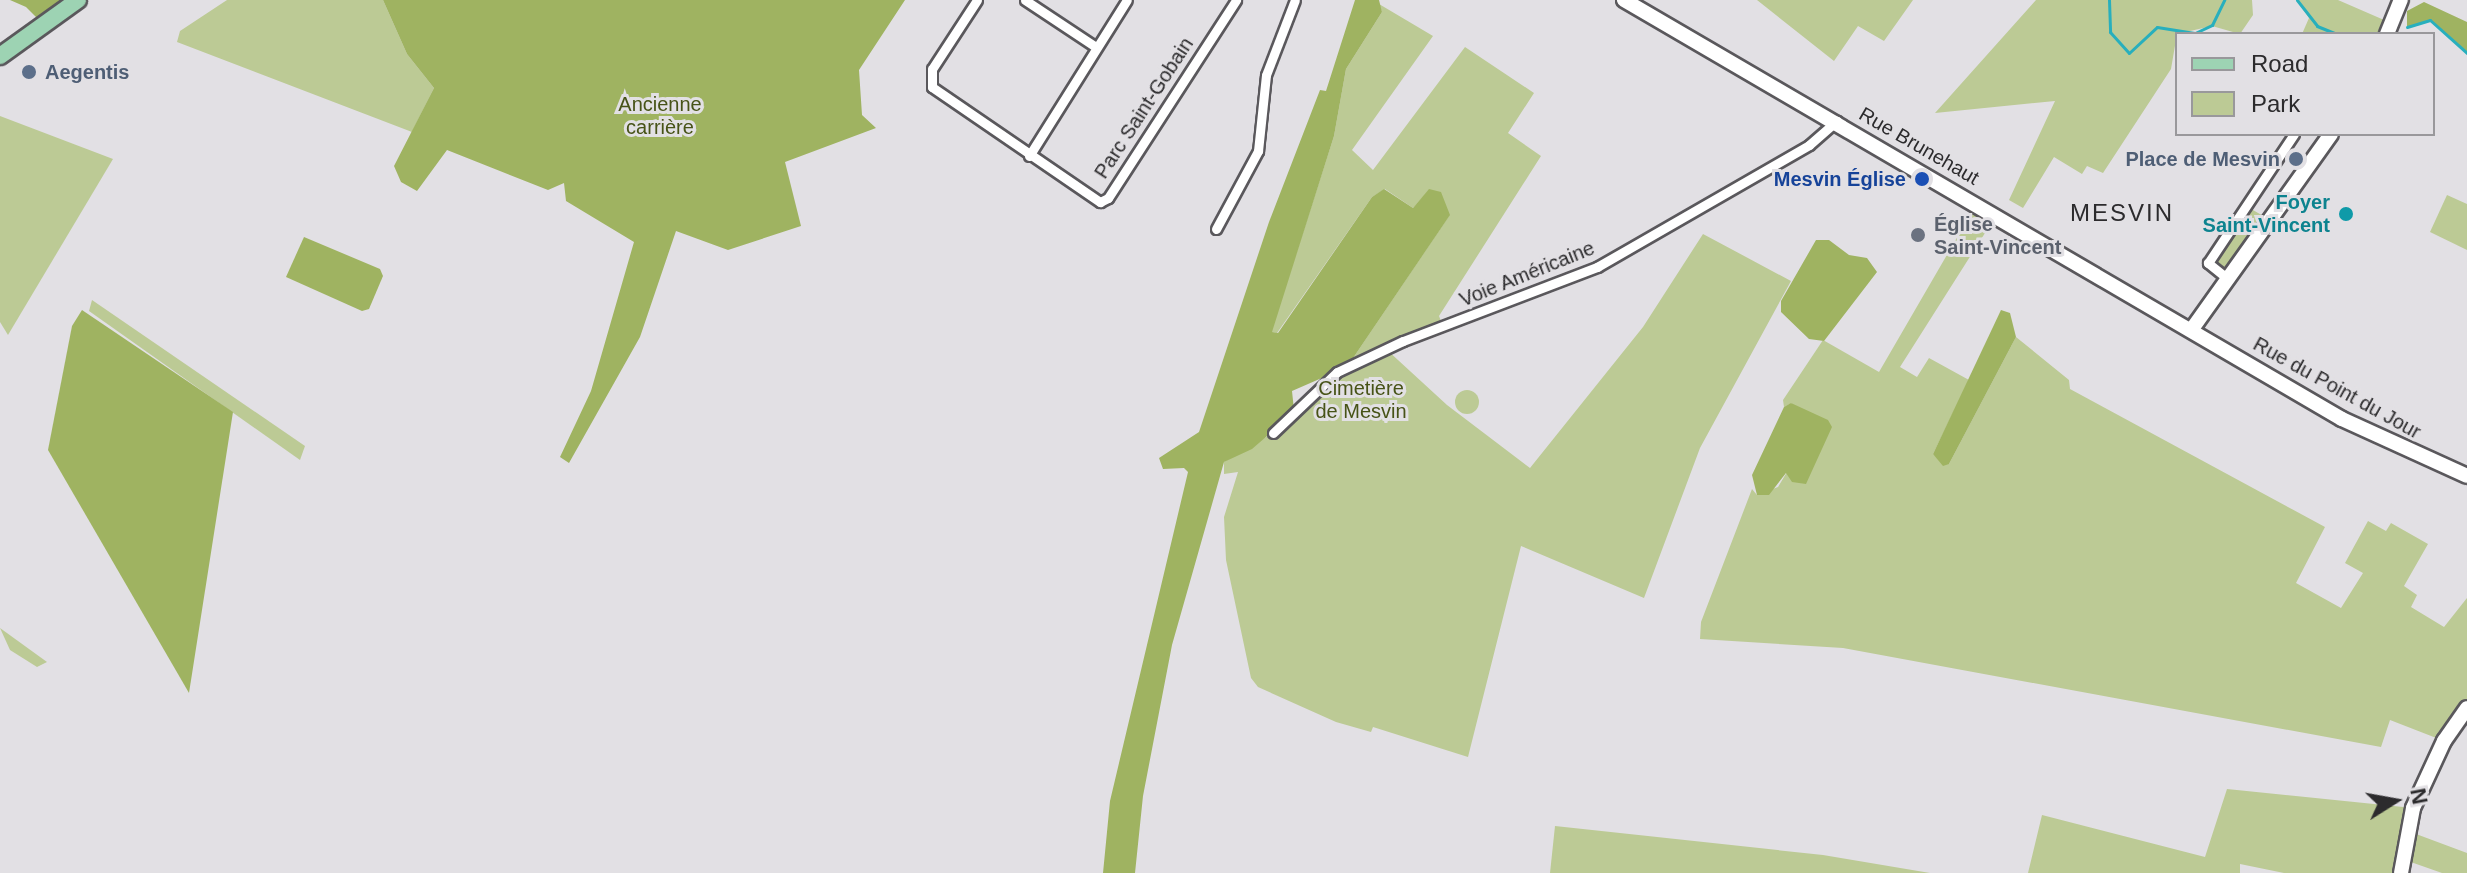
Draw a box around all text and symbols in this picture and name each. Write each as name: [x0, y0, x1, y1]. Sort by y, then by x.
legend: [2175, 32, 2435, 136]
street label: Parc Saint-Gobain: [1089, 33, 1199, 183]
text: Road: [2251, 50, 2308, 77]
place label: Aegentis: [45, 60, 129, 84]
marker: Aegentis: [20, 63, 38, 81]
text: Park: [2251, 90, 2300, 117]
park label: Ancienne carrière: [618, 93, 702, 140]
street label: Rue Brunehaut: [1855, 102, 1983, 190]
place label: Place de Mesvin: [2125, 147, 2280, 171]
marker: Place de Mesvin: [2287, 150, 2305, 168]
place label: Mesvin Église: [1774, 167, 1906, 191]
marker: Mesvin Église: [1913, 170, 1931, 188]
place label: Foyer Saint-Vincent: [2203, 190, 2330, 237]
district label: MESVIN: [2070, 199, 2174, 227]
marker: Foyer Saint-Vincent: [2337, 205, 2355, 223]
place label: Église Saint-Vincent: [1934, 212, 2061, 259]
marker: Église Saint-Vincent: [1909, 226, 1927, 244]
street label: Voie Américaine: [1456, 236, 1598, 312]
street label: Rue du Point du Jour: [2249, 332, 2425, 444]
park label: Cimetière de Mesvin: [1315, 377, 1407, 424]
north arrow: [2355, 761, 2435, 841]
text: N: [2405, 786, 2433, 807]

